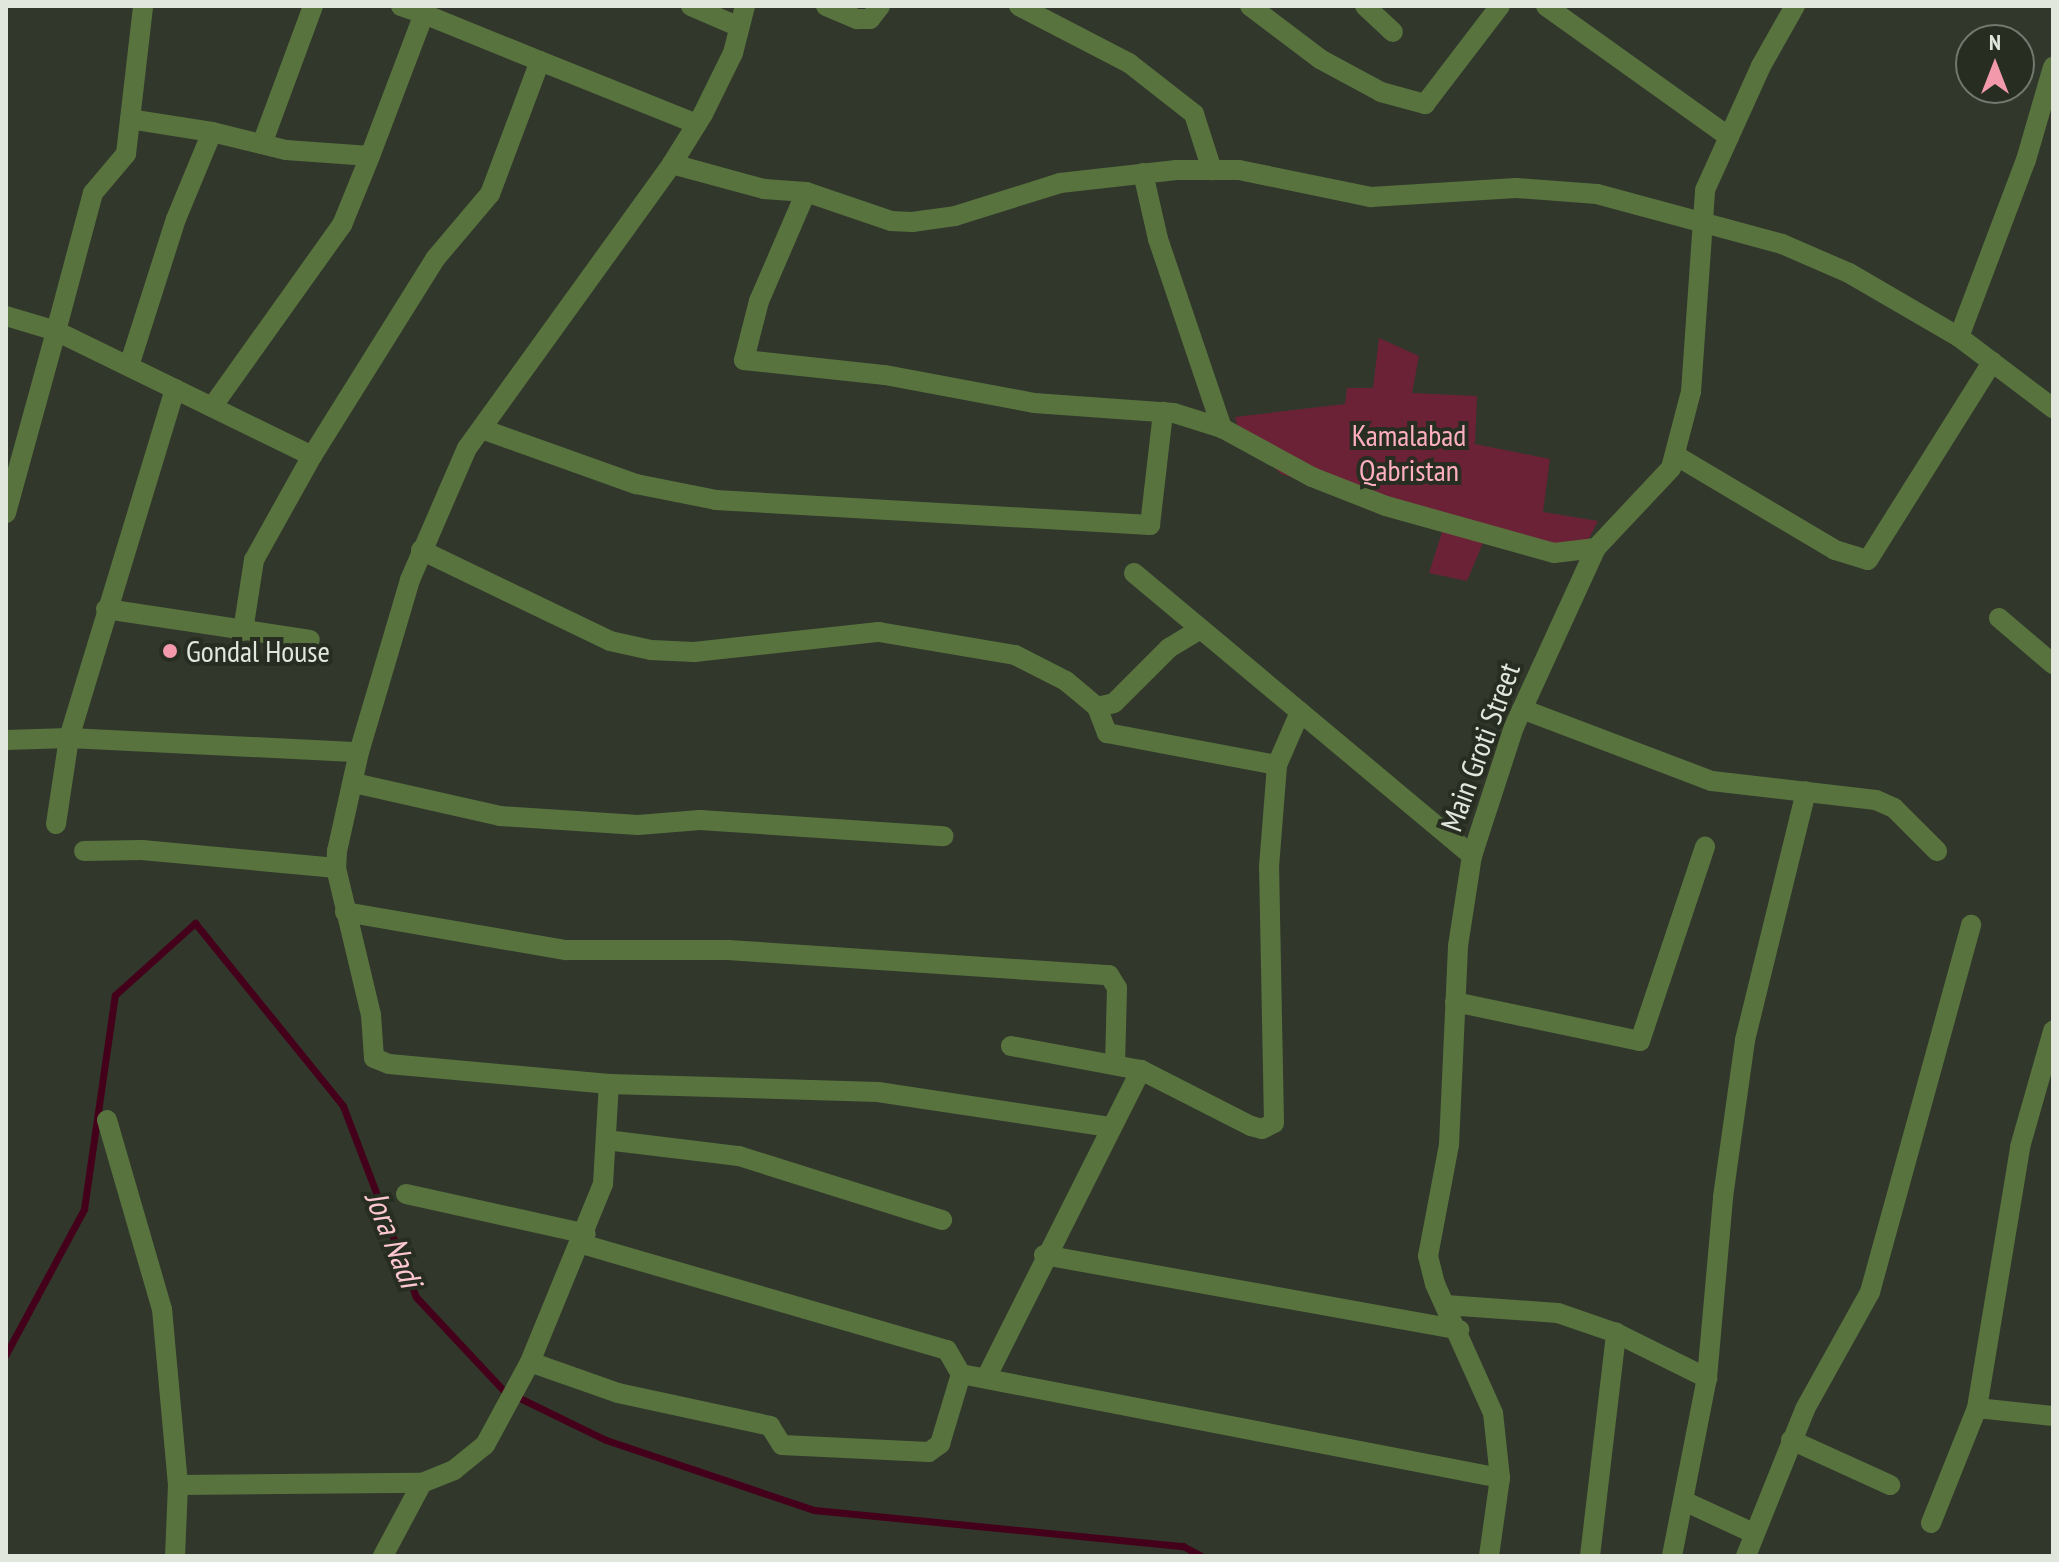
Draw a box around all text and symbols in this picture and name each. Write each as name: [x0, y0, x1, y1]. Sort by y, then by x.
north arrow: [1955, 24, 2035, 104]
text: N: [1989, 28, 2001, 56]
park label: Kamalabad Qabristan: [1352, 417, 1466, 488]
place label: Gondal House: [186, 633, 330, 669]
marker: Gondal House: [161, 642, 179, 660]
street label: Main Groti Street: [1433, 658, 1527, 836]
water label: Jora Nadi: [357, 1185, 431, 1293]

